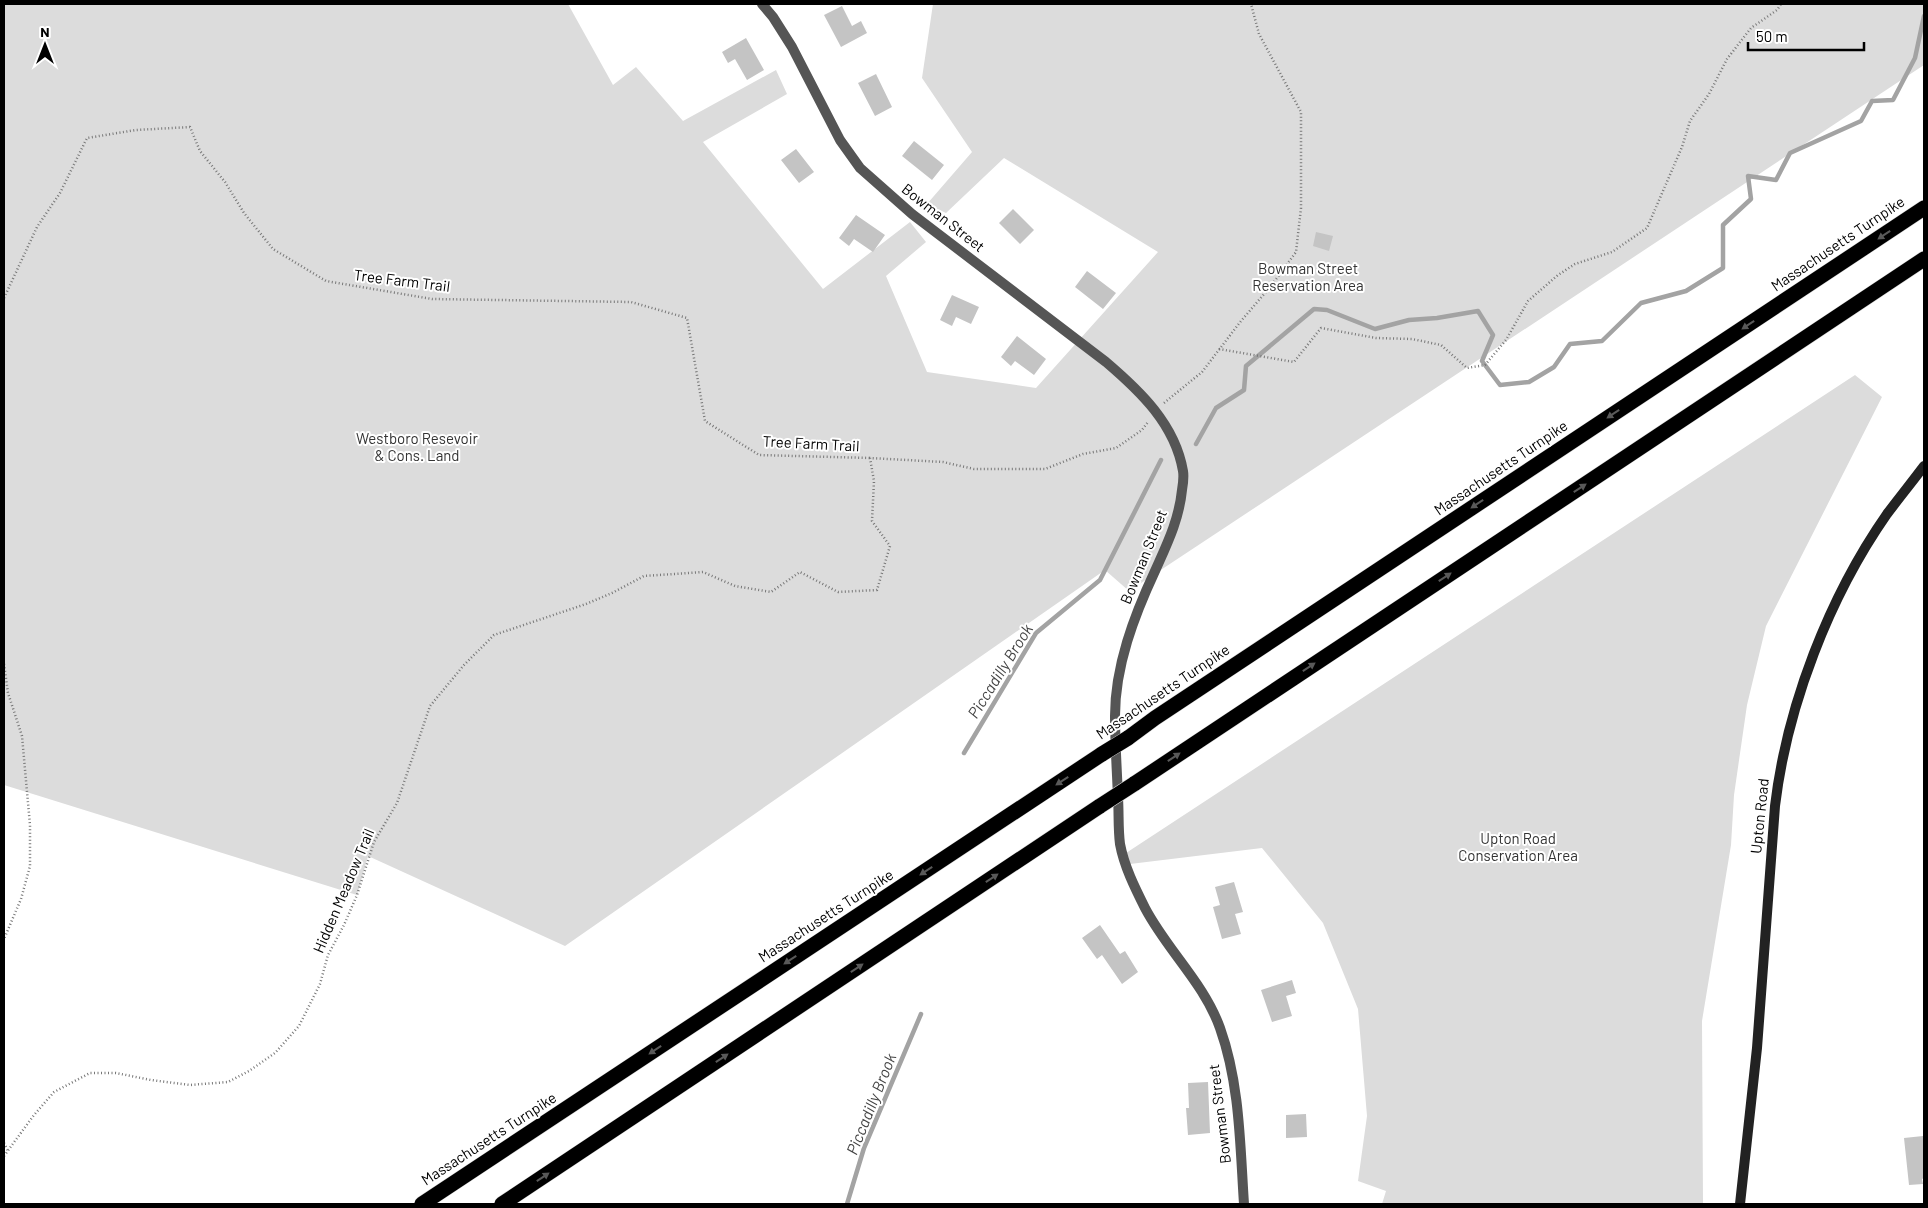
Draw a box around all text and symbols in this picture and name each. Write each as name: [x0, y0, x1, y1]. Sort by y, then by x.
north arrow: [20, 20, 70, 70]
scale bar: [1748, 20, 1864, 52]
text: N: [40, 23, 50, 40]
text: 50 m: [1756, 27, 1788, 45]
street label: Bowman Street: [899, 179, 989, 255]
street label: Massachusetts Turnpike: [1767, 192, 1908, 295]
one-way arrow: [1877, 230, 1890, 240]
park label: Bowman Street Reservation Area: [1252, 259, 1364, 294]
street label: Tree Farm Trail: [353, 265, 451, 295]
one-way arrow: [1741, 320, 1755, 330]
one-way arrow: [1606, 410, 1619, 419]
street label: Massachusetts Turnpike: [1430, 416, 1571, 519]
park label: Westboro Resevoir & Cons. Land: [356, 429, 479, 464]
street label: Tree Farm Trail: [762, 431, 860, 455]
one-way arrow: [1574, 483, 1587, 493]
one-way arrow: [1471, 499, 1484, 509]
street label: Bowman Street: [1116, 507, 1170, 606]
one-way arrow: [1438, 573, 1452, 582]
water label: Piccadilly Brook: [963, 620, 1036, 721]
street label: Massachusetts Turnpike: [1092, 640, 1233, 743]
one-way arrow: [1303, 662, 1316, 672]
one-way arrow: [1168, 753, 1181, 762]
one-way arrow: [1055, 776, 1068, 786]
street label: Upton Road: [1746, 777, 1772, 854]
street label: Hidden Meadow Trail: [309, 826, 377, 956]
park label: Upton Road Conservation Area: [1458, 829, 1578, 864]
street label: Massachusetts Turnpike: [755, 865, 896, 966]
one-way arrow: [919, 866, 933, 876]
one-way arrow: [986, 873, 999, 883]
one-way arrow: [784, 956, 797, 965]
one-way arrow: [850, 963, 864, 973]
one-way arrow: [648, 1045, 662, 1055]
water label: Piccadilly Brook: [842, 1050, 900, 1157]
one-way arrow: [715, 1053, 728, 1063]
street label: Bowman Street: [1204, 1063, 1234, 1165]
street label: Massachusetts Turnpike: [418, 1088, 559, 1189]
one-way arrow: [536, 1172, 550, 1182]

